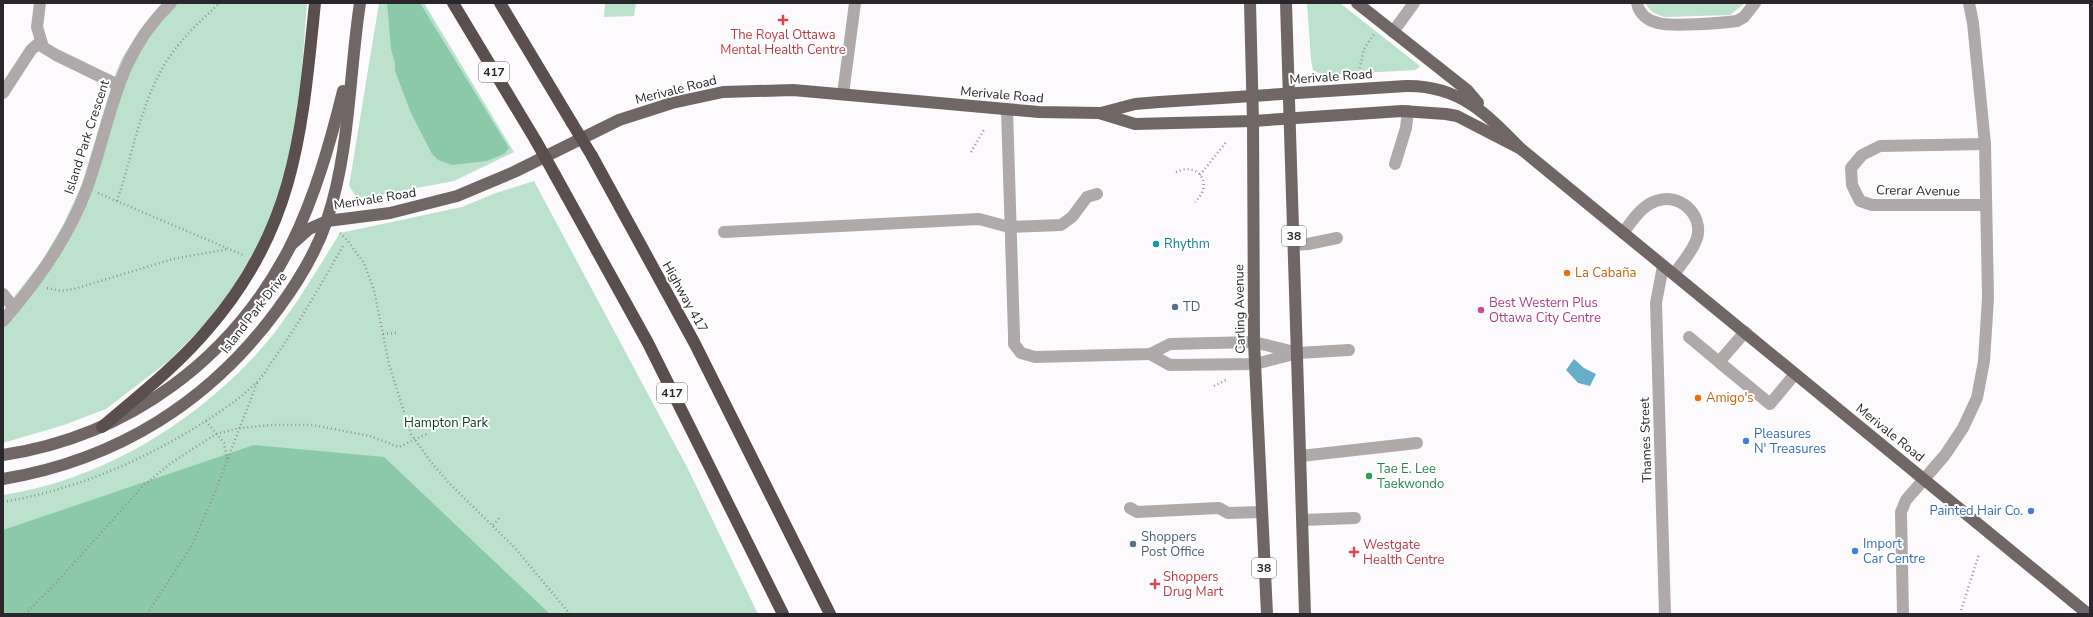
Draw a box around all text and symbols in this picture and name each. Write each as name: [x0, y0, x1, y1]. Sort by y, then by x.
marker: The Royal Ottawa Mental Health Centre: [777, 14, 789, 26]
place label: The Royal Ottawa Mental Health Centre: [720, 26, 846, 59]
road number: 417: [479, 62, 509, 82]
street label: Merivale Road: [1289, 65, 1373, 89]
street label: Merivale Road: [633, 71, 719, 109]
street label: Island Park Crescent: [60, 77, 114, 196]
street label: Merivale Road: [960, 82, 1044, 108]
street label: Crerar Avenue: [1876, 181, 1960, 201]
street label: Merivale Road: [332, 184, 418, 214]
road number: 38: [1282, 226, 1306, 246]
place label: Rhythm: [1164, 235, 1210, 253]
marker: Rhythm: [1151, 239, 1161, 249]
street label: Highway 417: [658, 258, 712, 336]
street label: Carling Avenue: [1230, 264, 1250, 354]
place label: La Cabaña: [1575, 264, 1636, 282]
street label: Island Park Drive: [217, 268, 292, 357]
marker: La Cabaña: [1562, 268, 1572, 278]
place label: Best Western Plus Ottawa City Centre: [1489, 294, 1601, 327]
place label: TD: [1183, 298, 1200, 316]
marker: TD: [1170, 302, 1180, 312]
marker: Best Western Plus Ottawa City Centre: [1476, 305, 1486, 315]
road number: 417: [657, 383, 687, 403]
place label: Amigo's: [1706, 389, 1754, 407]
marker: Amigo's: [1693, 393, 1703, 403]
street label: Thames Street: [1636, 397, 1656, 483]
street label: Merivale Road: [1852, 400, 1928, 466]
park label: Hampton Park: [404, 414, 488, 432]
place label: Pleasures N' Treasures: [1754, 425, 1826, 458]
marker: Pleasures N' Treasures: [1741, 436, 1751, 446]
place label: Tae E. Lee Taekwondo: [1377, 460, 1444, 493]
marker: Tae E. Lee Taekwondo: [1364, 471, 1374, 481]
place label: Painted Hair Co.: [1929, 502, 2023, 520]
marker: Painted Hair Co.: [2026, 506, 2036, 516]
place label: Shoppers Post Office: [1141, 528, 1204, 561]
place label: Import Car Centre: [1863, 535, 1925, 568]
place label: Westgate Health Centre: [1363, 536, 1444, 569]
marker: Shoppers Post Office: [1128, 539, 1138, 549]
marker: Westgate Health Centre: [1348, 546, 1360, 558]
marker: Import Car Centre: [1850, 546, 1860, 556]
road number: 38: [1252, 558, 1276, 578]
place label: Shoppers Drug Mart: [1163, 568, 1224, 601]
marker: Shoppers Drug Mart: [1150, 579, 1160, 589]

